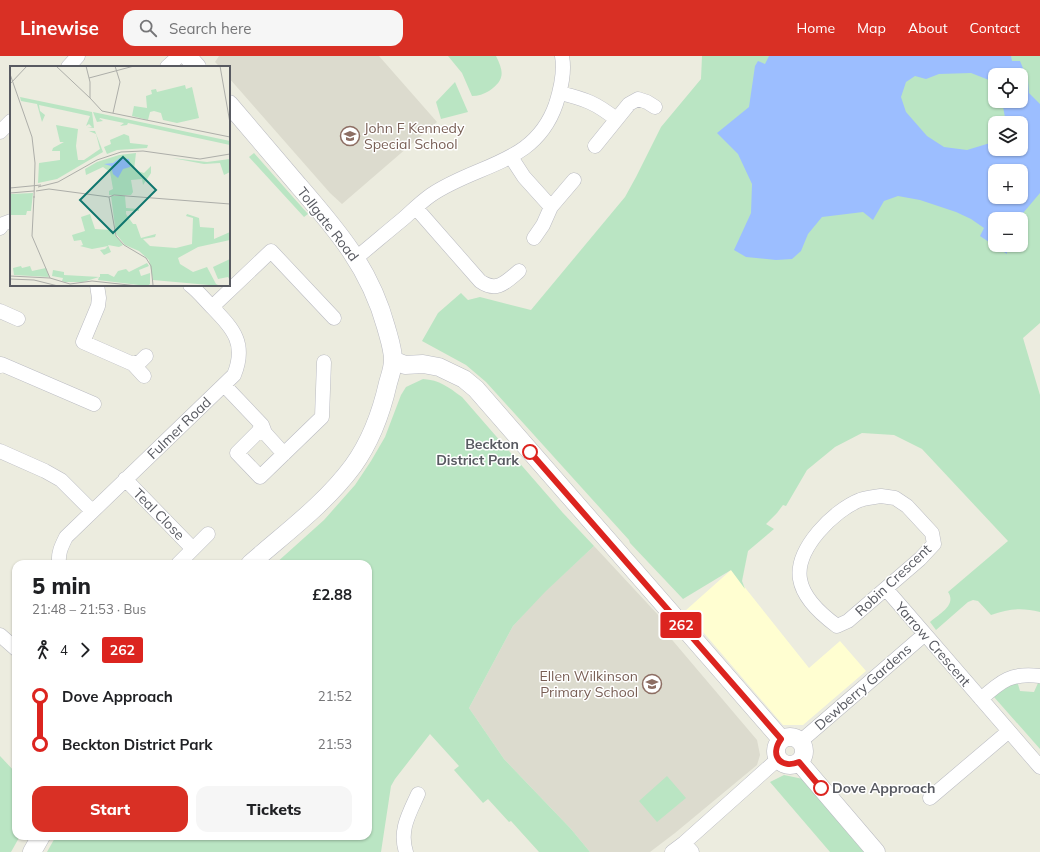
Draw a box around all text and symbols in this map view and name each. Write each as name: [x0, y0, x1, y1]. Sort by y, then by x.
search box: [123, 10, 403, 46]
text: Linewise: [20, 16, 99, 40]
icon: search: [137, 17, 159, 39]
text: Search here: [169, 19, 251, 38]
text: Home: [796, 19, 835, 37]
text: Map: [857, 19, 886, 37]
text: About: [908, 19, 948, 37]
text: Contact: [970, 19, 1020, 37]
inset map: [10, 66, 230, 286]
map controls: [988, 68, 1028, 252]
button: locate: [988, 68, 1028, 108]
button: layers: [988, 116, 1028, 156]
place label: John F Kennedy Special School: [364, 119, 465, 153]
school or university icon: John F Kennedy Special School: [339, 125, 361, 147]
button: +: [988, 164, 1028, 204]
street label: Tollgate Road: [293, 183, 363, 265]
button: −: [988, 212, 1028, 252]
street label: Fulmer Road: [143, 393, 215, 463]
place label: Beckton District Park: [436, 435, 519, 469]
marker: Beckton District Park: [522, 444, 538, 460]
street label: Teal Close: [129, 484, 189, 544]
street label: Robin Crescent: [851, 540, 935, 620]
text: 5 min: [32, 572, 91, 600]
text: £2.88: [312, 585, 352, 604]
street label: Yarrow Crescent: [891, 597, 975, 690]
text: 21:48 – 21:53 · Bus: [32, 601, 146, 617]
line badge: 262: [658, 612, 704, 638]
text: 262: [668, 616, 694, 634]
icon: walk: [32, 639, 54, 661]
icon: forward: [74, 639, 96, 661]
street label: Dewberry Gardens: [811, 640, 915, 734]
text: 262: [110, 641, 135, 659]
text: 4: [60, 642, 68, 658]
place label: Ellen Wilkinson Primary School: [540, 667, 638, 701]
school or university icon: Ellen Wilkinson Primary School: [641, 673, 663, 695]
text: Dove Approach: [62, 687, 173, 706]
text: 21:52: [318, 688, 352, 704]
text: Beckton District Park: [62, 735, 213, 754]
text: 21:53: [318, 736, 352, 752]
place label: Dove Approach: [832, 779, 936, 797]
marker: Dove Approach: [813, 780, 829, 796]
button: Start: [32, 786, 188, 832]
button: Tickets: [196, 786, 352, 832]

